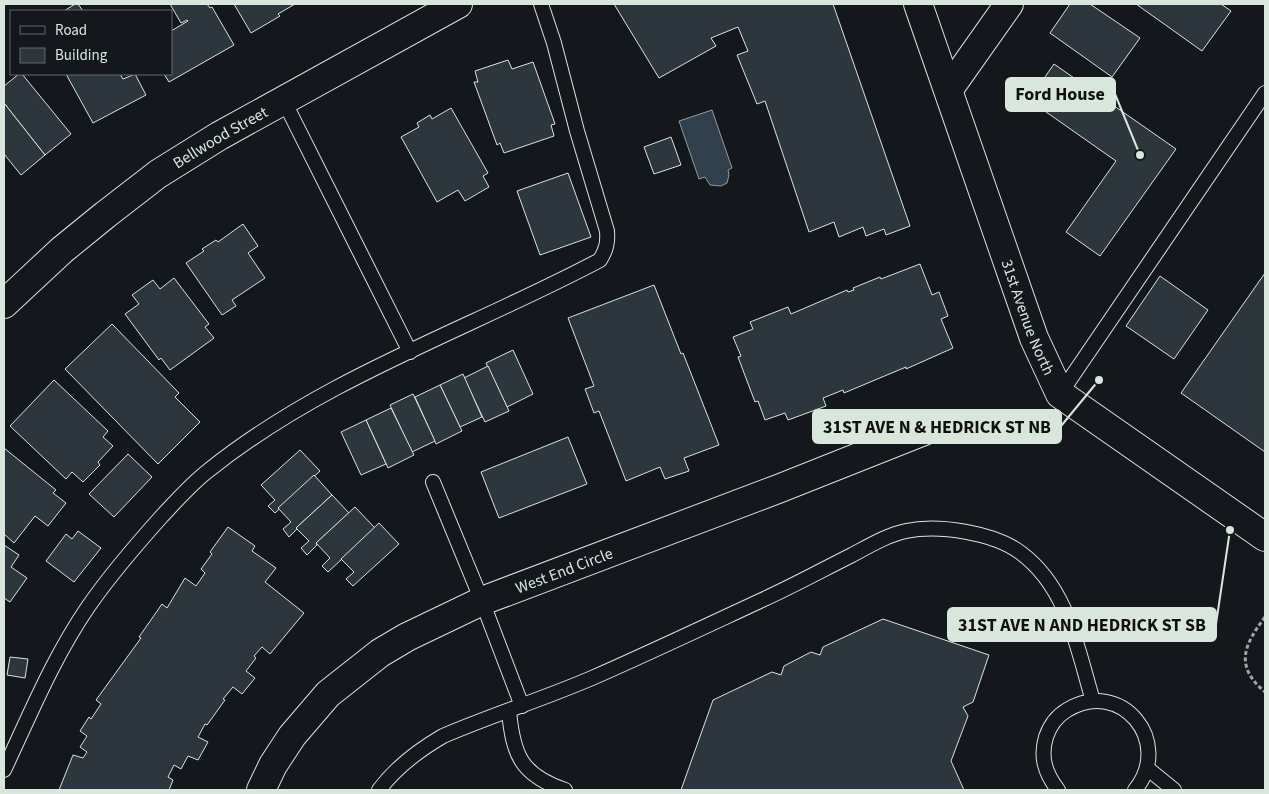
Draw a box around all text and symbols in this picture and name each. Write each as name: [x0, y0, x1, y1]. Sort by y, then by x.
legend: [10, 10, 172, 75]
text: Road: [55, 20, 87, 41]
text: Building: [55, 45, 108, 66]
callout: Ford House: [1006, 78, 1115, 111]
text: Ford House: [1015, 82, 1105, 107]
street label: Bellwood Street: [169, 101, 272, 174]
street label: 31st Avenue North: [996, 257, 1060, 379]
callout: 31ST AVE N & HEDRICK ST NB: [813, 410, 1061, 443]
text: 31ST AVE N & HEDRICK ST NB: [823, 415, 1051, 440]
street label: West End Circle: [512, 543, 616, 599]
callout: 31ST AVE N AND HEDRICK ST SB: [948, 608, 1216, 641]
text: 31ST AVE N AND HEDRICK ST SB: [958, 613, 1206, 638]

